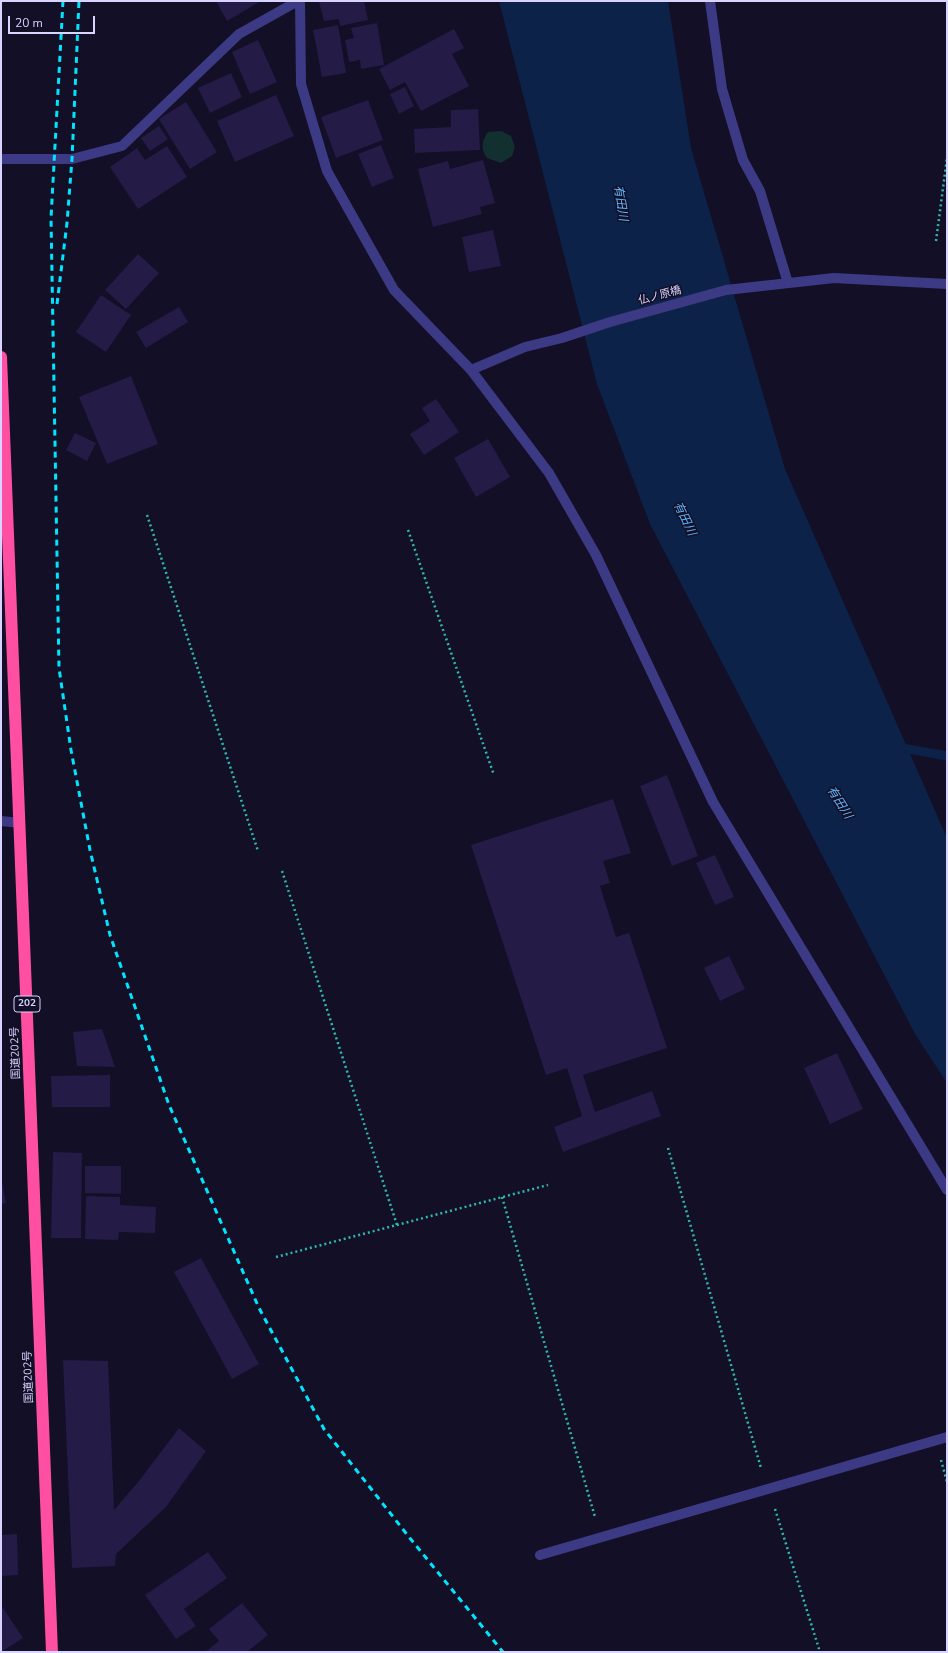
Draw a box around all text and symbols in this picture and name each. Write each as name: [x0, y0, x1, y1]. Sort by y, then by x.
scale bar: [10, 8, 97, 34]
text: 20 m: [15, 15, 43, 31]
water label: 有田川: [610, 184, 630, 222]
street label: 仏ノ原橋: [637, 284, 683, 308]
water label: 有田川: [670, 500, 698, 538]
water label: 有田川: [823, 784, 855, 822]
road number: 202: [14, 996, 40, 1012]
street label: 国道202号: [8, 1026, 24, 1080]
street label: 国道202号: [21, 1350, 37, 1404]

